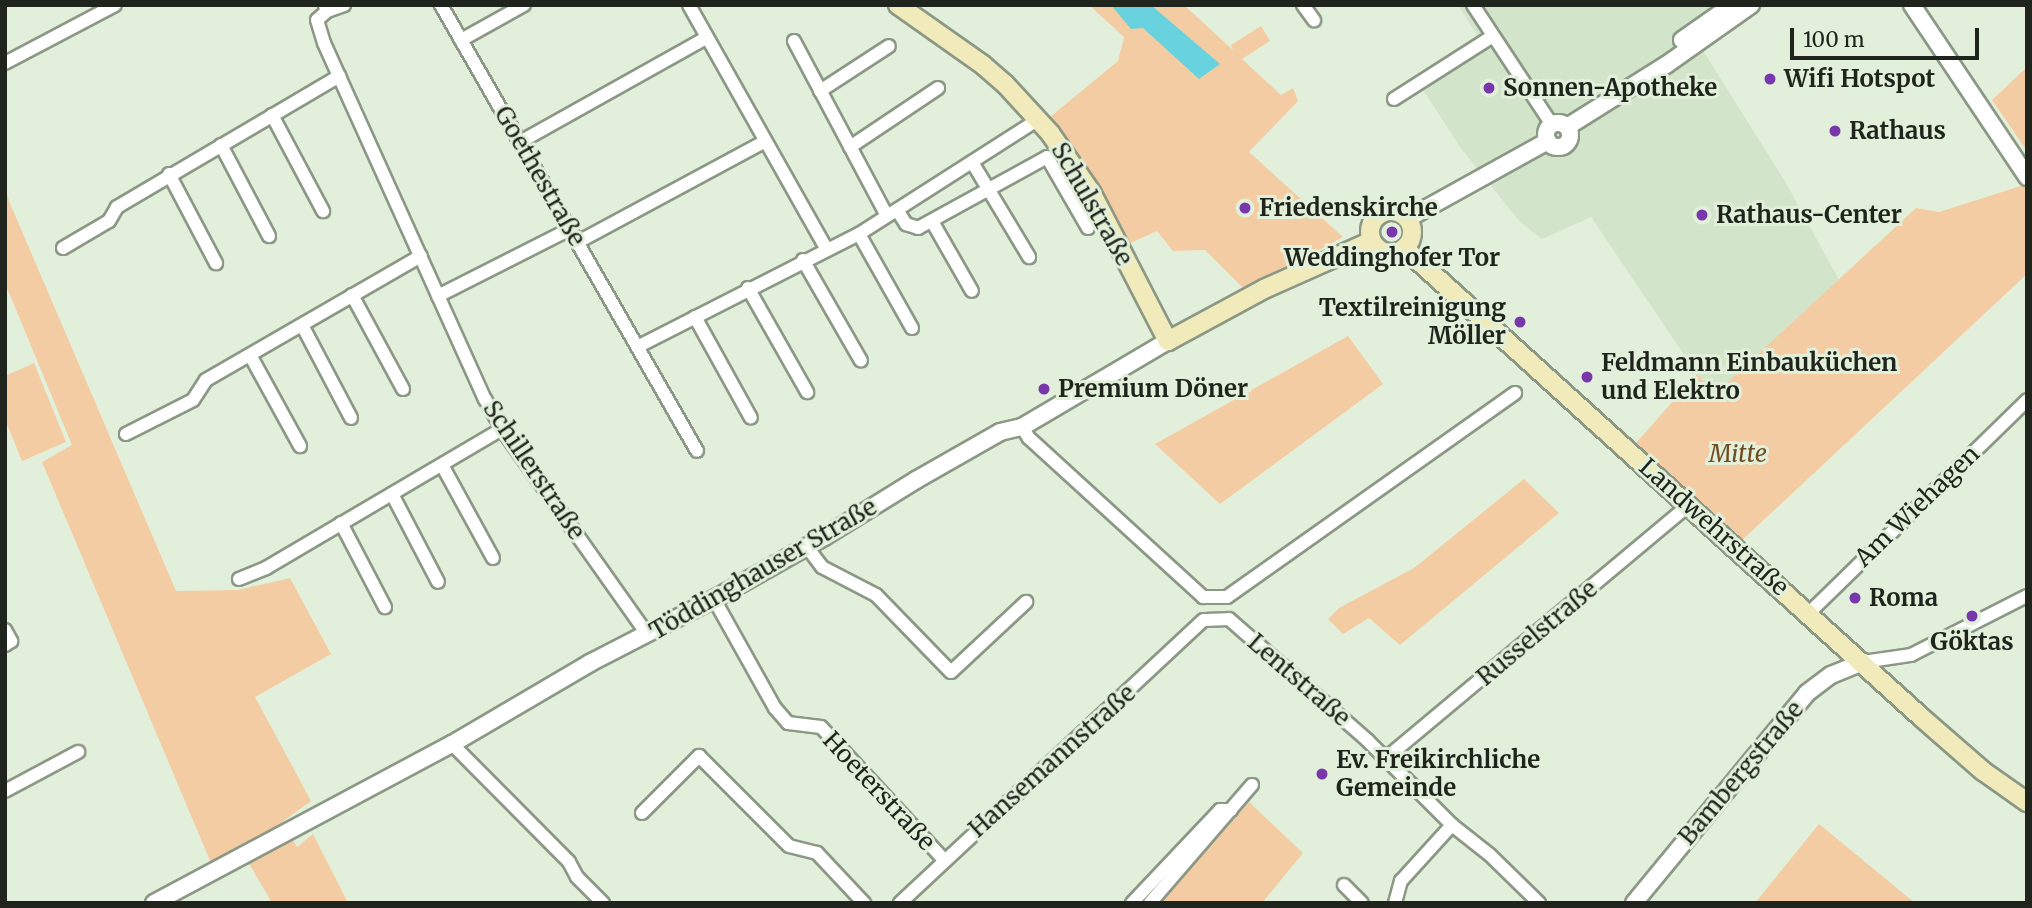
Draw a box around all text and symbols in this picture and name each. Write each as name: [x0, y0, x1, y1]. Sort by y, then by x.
scale bar: [1794, 14, 1983, 58]
text: 100 m: [1803, 26, 1865, 53]
place label: Wifi Hotspot: [1784, 65, 1935, 93]
marker: Wifi Hotspot: [1762, 71, 1778, 87]
place label: Sonnen-Apotheke: [1503, 74, 1717, 102]
marker: Sonnen-Apotheke: [1481, 80, 1497, 96]
street label: Goethestraße: [488, 101, 592, 251]
place label: Rathaus: [1849, 117, 1946, 145]
marker: Rathaus: [1827, 123, 1843, 139]
street label: Schulstraße: [1045, 137, 1139, 271]
place label: Friedenskirche: [1259, 194, 1438, 222]
marker: Friedenskirche: [1237, 200, 1253, 216]
place label: Rathaus-Center: [1716, 201, 1902, 229]
marker: Rathaus-Center: [1694, 207, 1710, 223]
marker: Weddinghofer Tor: [1384, 224, 1400, 240]
place label: Weddinghofer Tor: [1284, 244, 1500, 272]
place label: Textilreinigung Möller: [1319, 294, 1506, 350]
marker: Textilreinigung Möller: [1512, 314, 1528, 330]
place label: Feldmann Einbauküchen und Elektro: [1601, 349, 1897, 405]
marker: Feldmann Einbauküchen und Elektro: [1579, 369, 1595, 385]
place label: Premium Döner: [1058, 375, 1248, 403]
marker: Premium Döner: [1036, 381, 1052, 397]
street label: Schillerstraße: [477, 395, 591, 545]
street label: Am Wiehagen: [1849, 439, 1985, 573]
park label: Mitte: [1709, 440, 1767, 468]
street label: Landwehrstraße: [1633, 452, 1795, 602]
street label: Töddinghauser Straße: [644, 492, 882, 646]
street label: Russelstraße: [1471, 574, 1603, 692]
place label: Roma: [1869, 584, 1938, 612]
marker: Roma: [1847, 590, 1863, 606]
marker: Göktas: [1964, 608, 1980, 624]
street label: Lentstraße: [1242, 628, 1356, 732]
place label: Göktas: [1930, 628, 2014, 656]
street label: Hansemannstraße: [963, 679, 1141, 843]
street label: Bambergstraße: [1673, 695, 1809, 851]
street label: Hoeterstraße: [817, 726, 941, 856]
place label: Ev. Freikirchliche Gemeinde: [1336, 746, 1540, 802]
marker: Ev. Freikirchliche Gemeinde: [1314, 766, 1330, 782]

